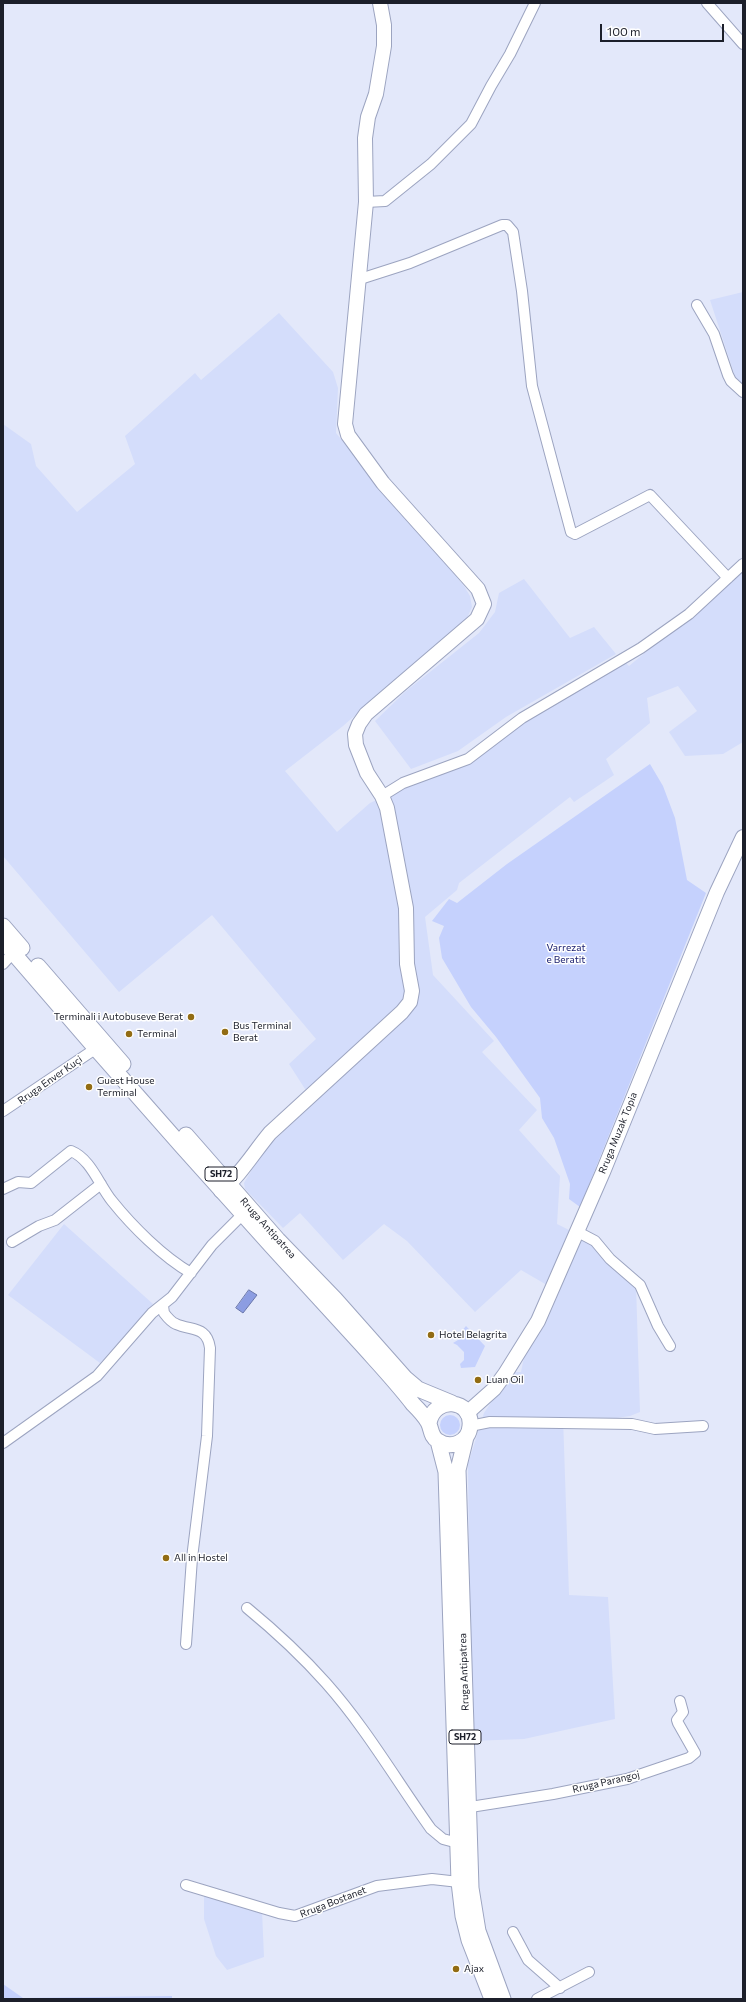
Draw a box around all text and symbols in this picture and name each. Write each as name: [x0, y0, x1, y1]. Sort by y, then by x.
scale bar: [602, 16, 726, 42]
text: 100 m: [607, 24, 641, 38]
park label: Varrezat e Beratit: [547, 942, 585, 966]
place label: Terminali i Autobuseve Berat: [54, 1011, 183, 1023]
marker: Terminali i Autobuseve Berat: [186, 1012, 196, 1022]
place label: Bus Terminal Berat: [233, 1020, 291, 1044]
marker: Bus Terminal Berat: [220, 1027, 230, 1037]
place label: Terminal: [137, 1028, 177, 1040]
marker: Terminal: [124, 1029, 134, 1039]
street label: Rruga Enver Kuçi: [15, 1053, 85, 1107]
place label: Guest House Terminal: [97, 1075, 155, 1098]
marker: Guest House Terminal: [84, 1082, 94, 1092]
street label: Rruga Muzak Topia: [596, 1091, 640, 1175]
road number: SH72: [205, 1167, 237, 1181]
street label: Rruga Antipatrea: [238, 1195, 298, 1261]
place label: Hotel Belagrita: [439, 1329, 507, 1341]
marker: Hotel Belagrita: [426, 1330, 436, 1340]
place label: Luan Oil: [486, 1374, 523, 1386]
marker: Luan Oil: [473, 1375, 483, 1385]
place label: All in Hostel: [174, 1552, 228, 1564]
marker: All in Hostel: [161, 1553, 171, 1563]
street label: Rruga Antipatrea: [457, 1633, 471, 1711]
road number: SH72: [449, 1730, 481, 1744]
street label: Rruga Parangoj: [571, 1768, 641, 1796]
street label: Rruga Bostanet: [298, 1884, 368, 1920]
place label: Ajax: [464, 1963, 484, 1975]
marker: Ajax: [451, 1964, 461, 1974]

